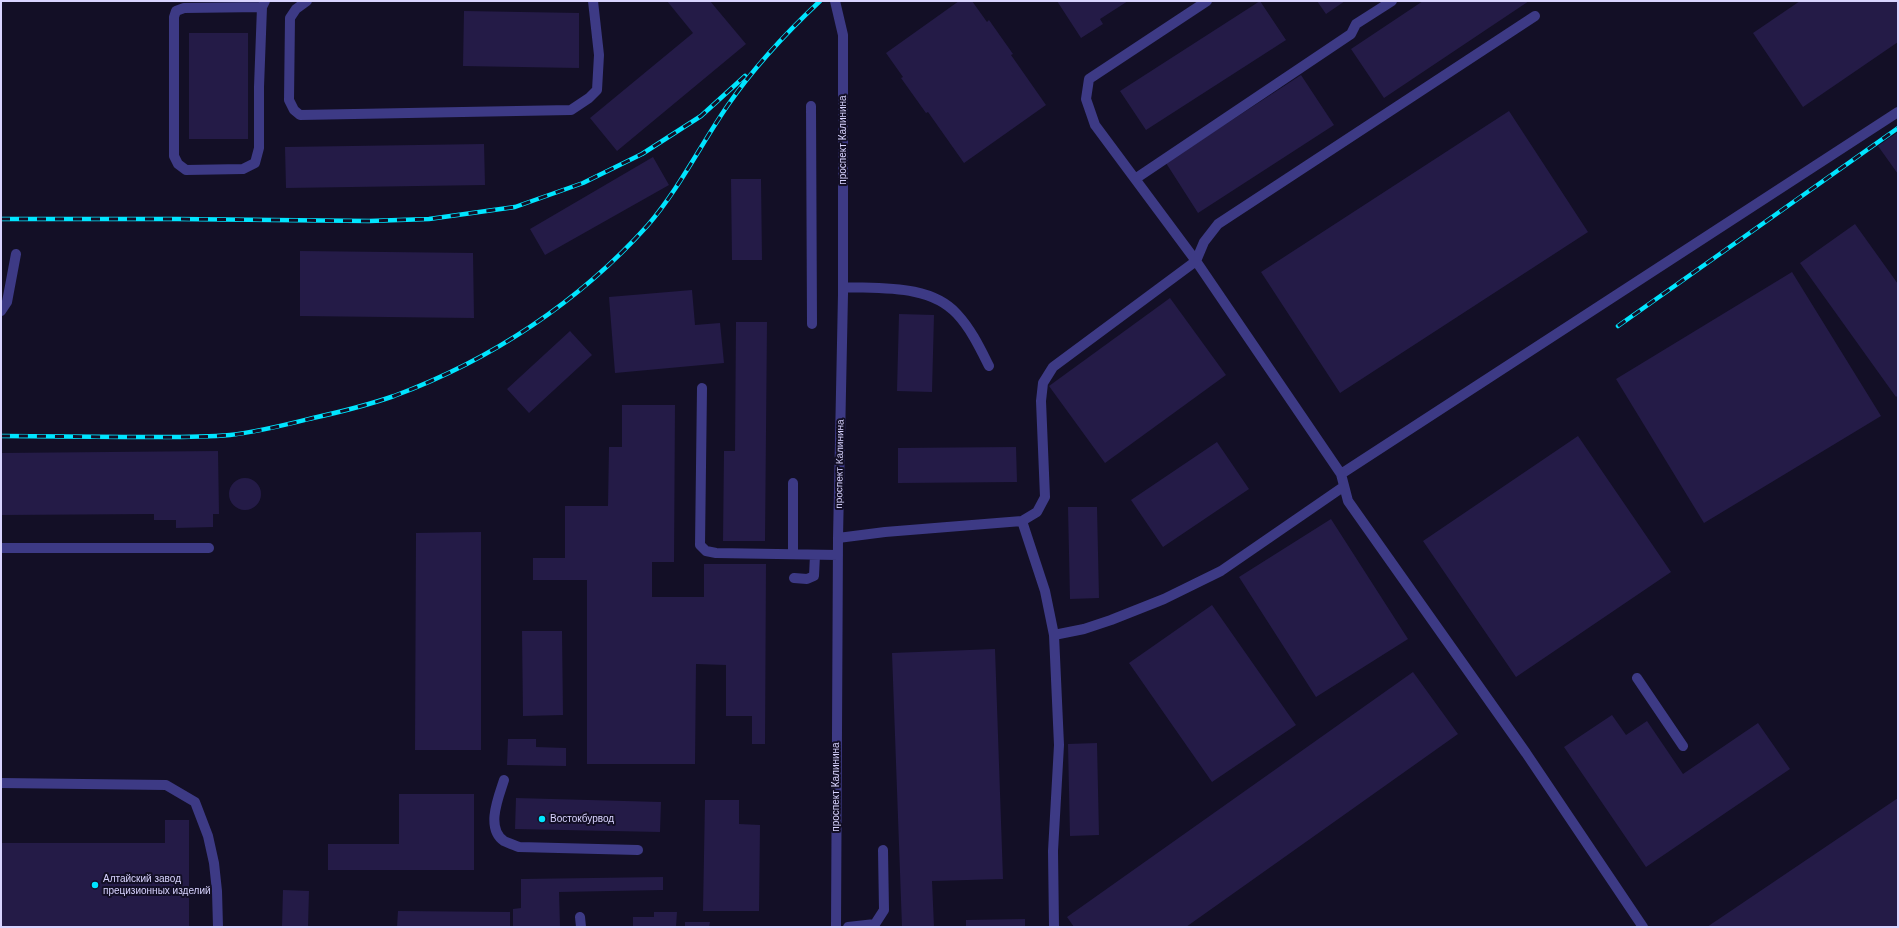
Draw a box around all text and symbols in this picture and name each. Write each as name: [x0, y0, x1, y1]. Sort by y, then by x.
street label: проспект Калинина: [837, 95, 849, 185]
street label: проспект Калинина: [833, 419, 847, 509]
street label: проспект Калинина: [830, 742, 842, 832]
place label: Востокбурвод: [550, 813, 614, 825]
marker: Востокбурвод: [537, 814, 547, 824]
place label: Алтайский завод прецизионных изделий: [103, 873, 211, 896]
marker: Алтайский завод прецизионных изделий: [90, 880, 100, 890]

